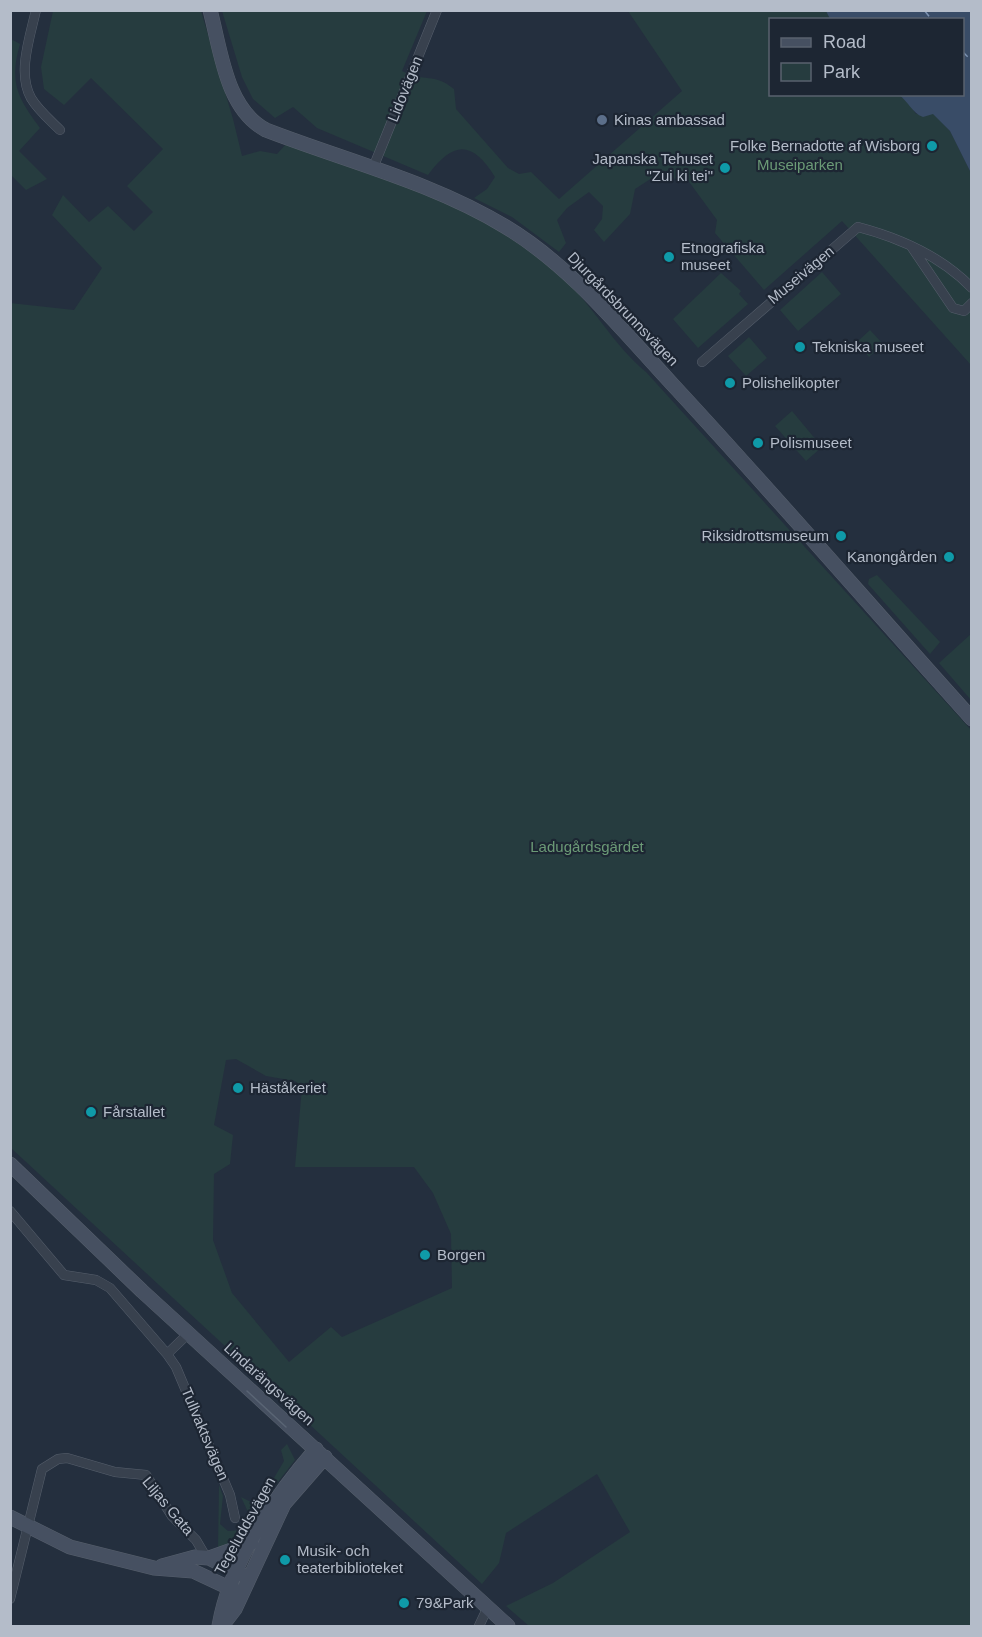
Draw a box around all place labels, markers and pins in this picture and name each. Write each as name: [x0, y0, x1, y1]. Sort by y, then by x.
place label: Kinas ambassad: [614, 111, 725, 128]
marker: Kinas ambassad: [595, 113, 609, 127]
place label: Folke Bernadotte af Wisborg: [730, 137, 920, 154]
marker: Folke Bernadotte af Wisborg: [925, 139, 939, 153]
place label: Japanska Tehuset "Zui ki tei": [592, 150, 714, 184]
marker: Japanska Tehuset "Zui ki tei": [718, 161, 732, 175]
place label: Etnografiska museet: [681, 239, 765, 273]
marker: Etnografiska museet: [662, 250, 676, 264]
place label: Tekniska museet: [812, 338, 925, 355]
marker: Tekniska museet: [793, 340, 807, 354]
place label: Polishelikopter: [742, 374, 840, 391]
marker: Polishelikopter: [723, 376, 737, 390]
place label: Polismuseet: [770, 434, 853, 451]
marker: Polismuseet: [751, 436, 765, 450]
place label: Riksidrottsmuseum: [701, 527, 829, 544]
marker: Riksidrottsmuseum: [834, 529, 848, 543]
place label: Kanongården: [847, 548, 937, 565]
marker: Kanongården: [942, 550, 956, 564]
place label: Häståkeriet: [250, 1079, 327, 1096]
marker: Häståkeriet: [231, 1081, 245, 1095]
place label: Fårstallet: [103, 1103, 166, 1120]
marker: Fårstallet: [84, 1105, 98, 1119]
place label: Borgen: [437, 1246, 485, 1263]
marker: Borgen: [418, 1248, 432, 1262]
place label: Musik- och teaterbiblioteket: [297, 1542, 404, 1576]
marker: Musik- och teaterbiblioteket: [278, 1553, 292, 1567]
place label: 79&Park: [416, 1594, 474, 1611]
marker: 79&Park: [397, 1596, 411, 1610]

